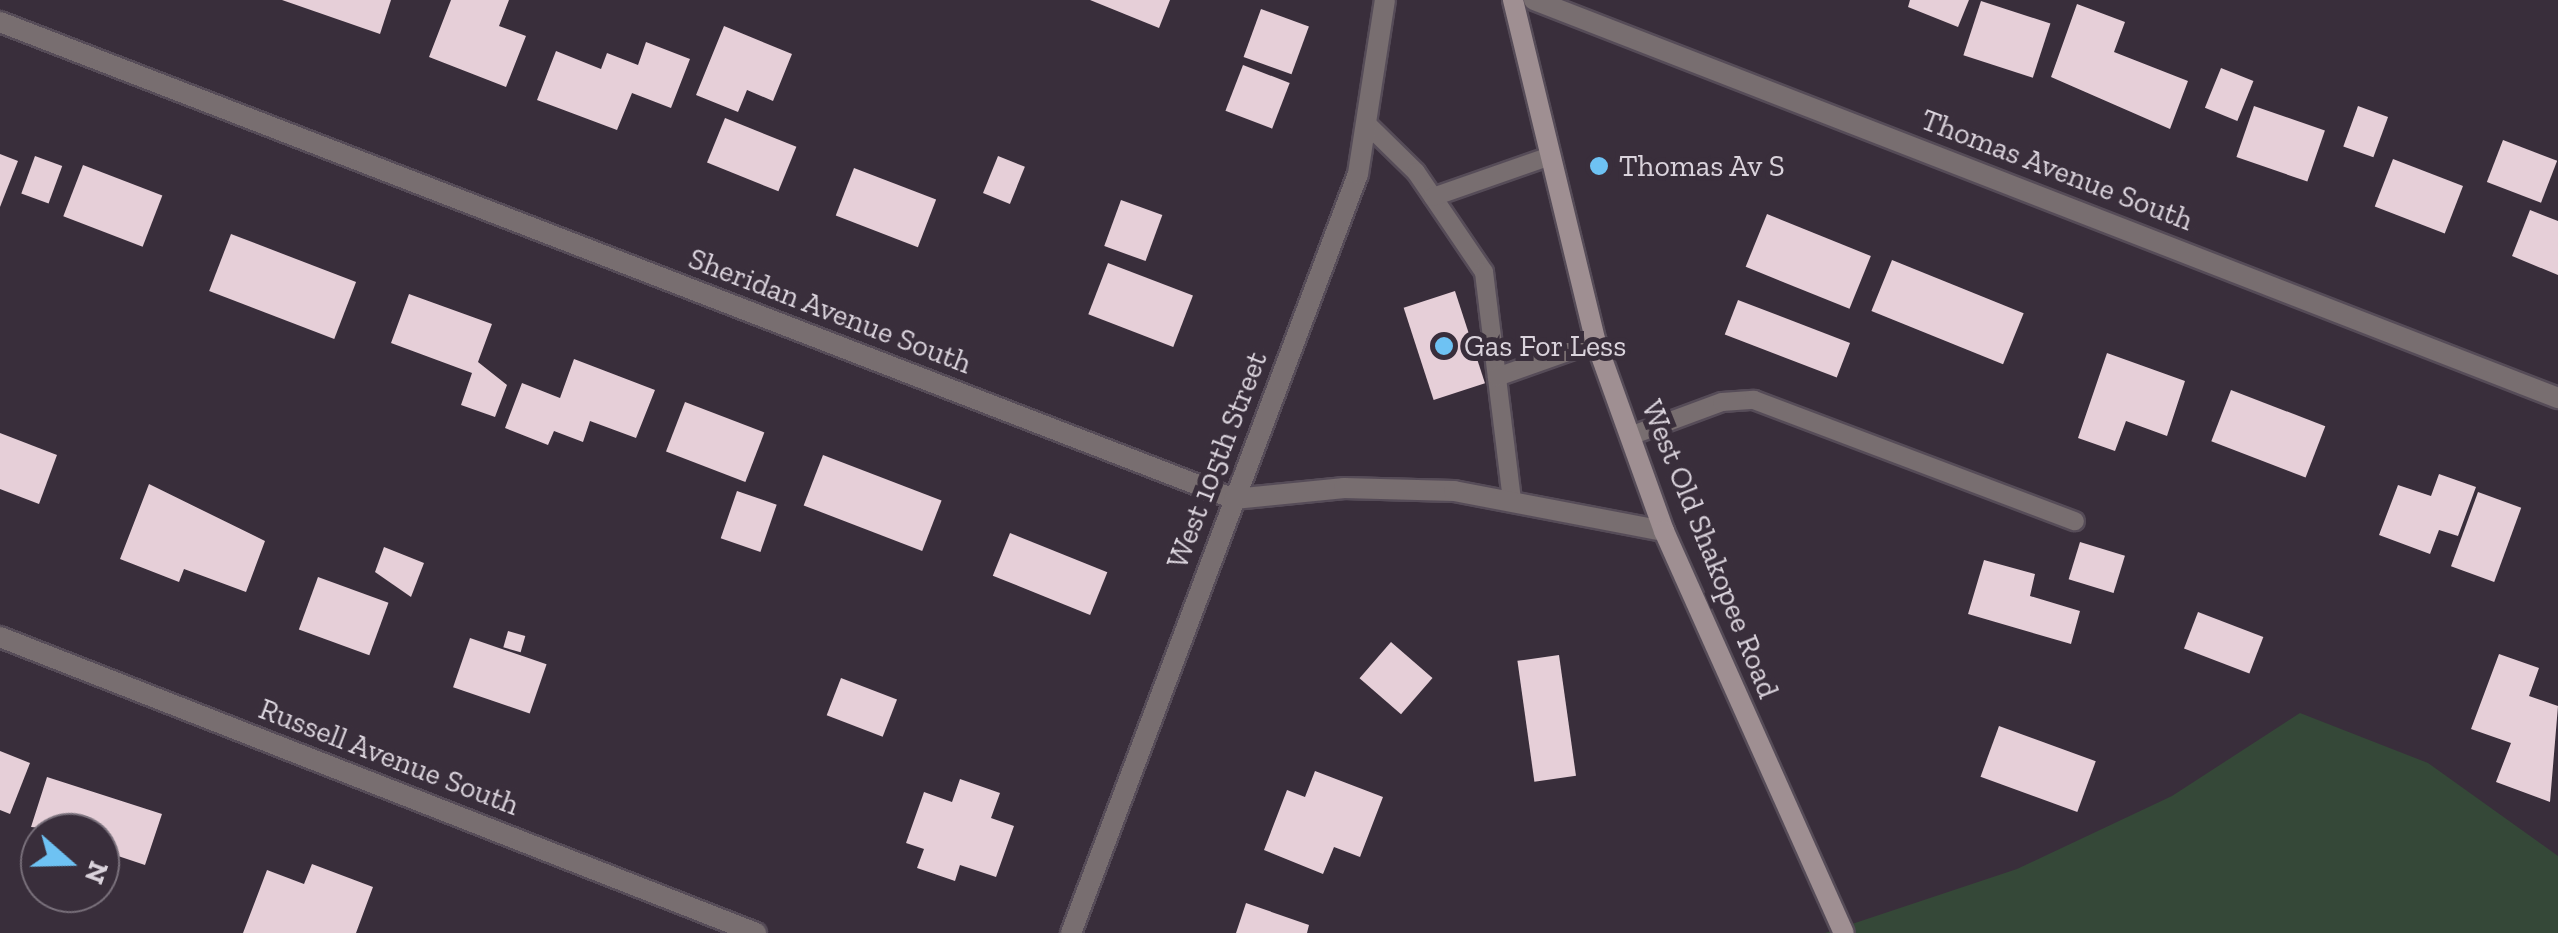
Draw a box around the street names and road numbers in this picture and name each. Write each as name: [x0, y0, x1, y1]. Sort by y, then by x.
street label: Thomas Avenue South: [1916, 101, 2198, 239]
street label: Sheridan Avenue South: [683, 240, 977, 382]
street label: West 105th Street: [1159, 346, 1275, 574]
street label: West Old Shakopee Road: [1634, 395, 1786, 703]
street label: Russell Avenue South: [253, 691, 525, 823]

